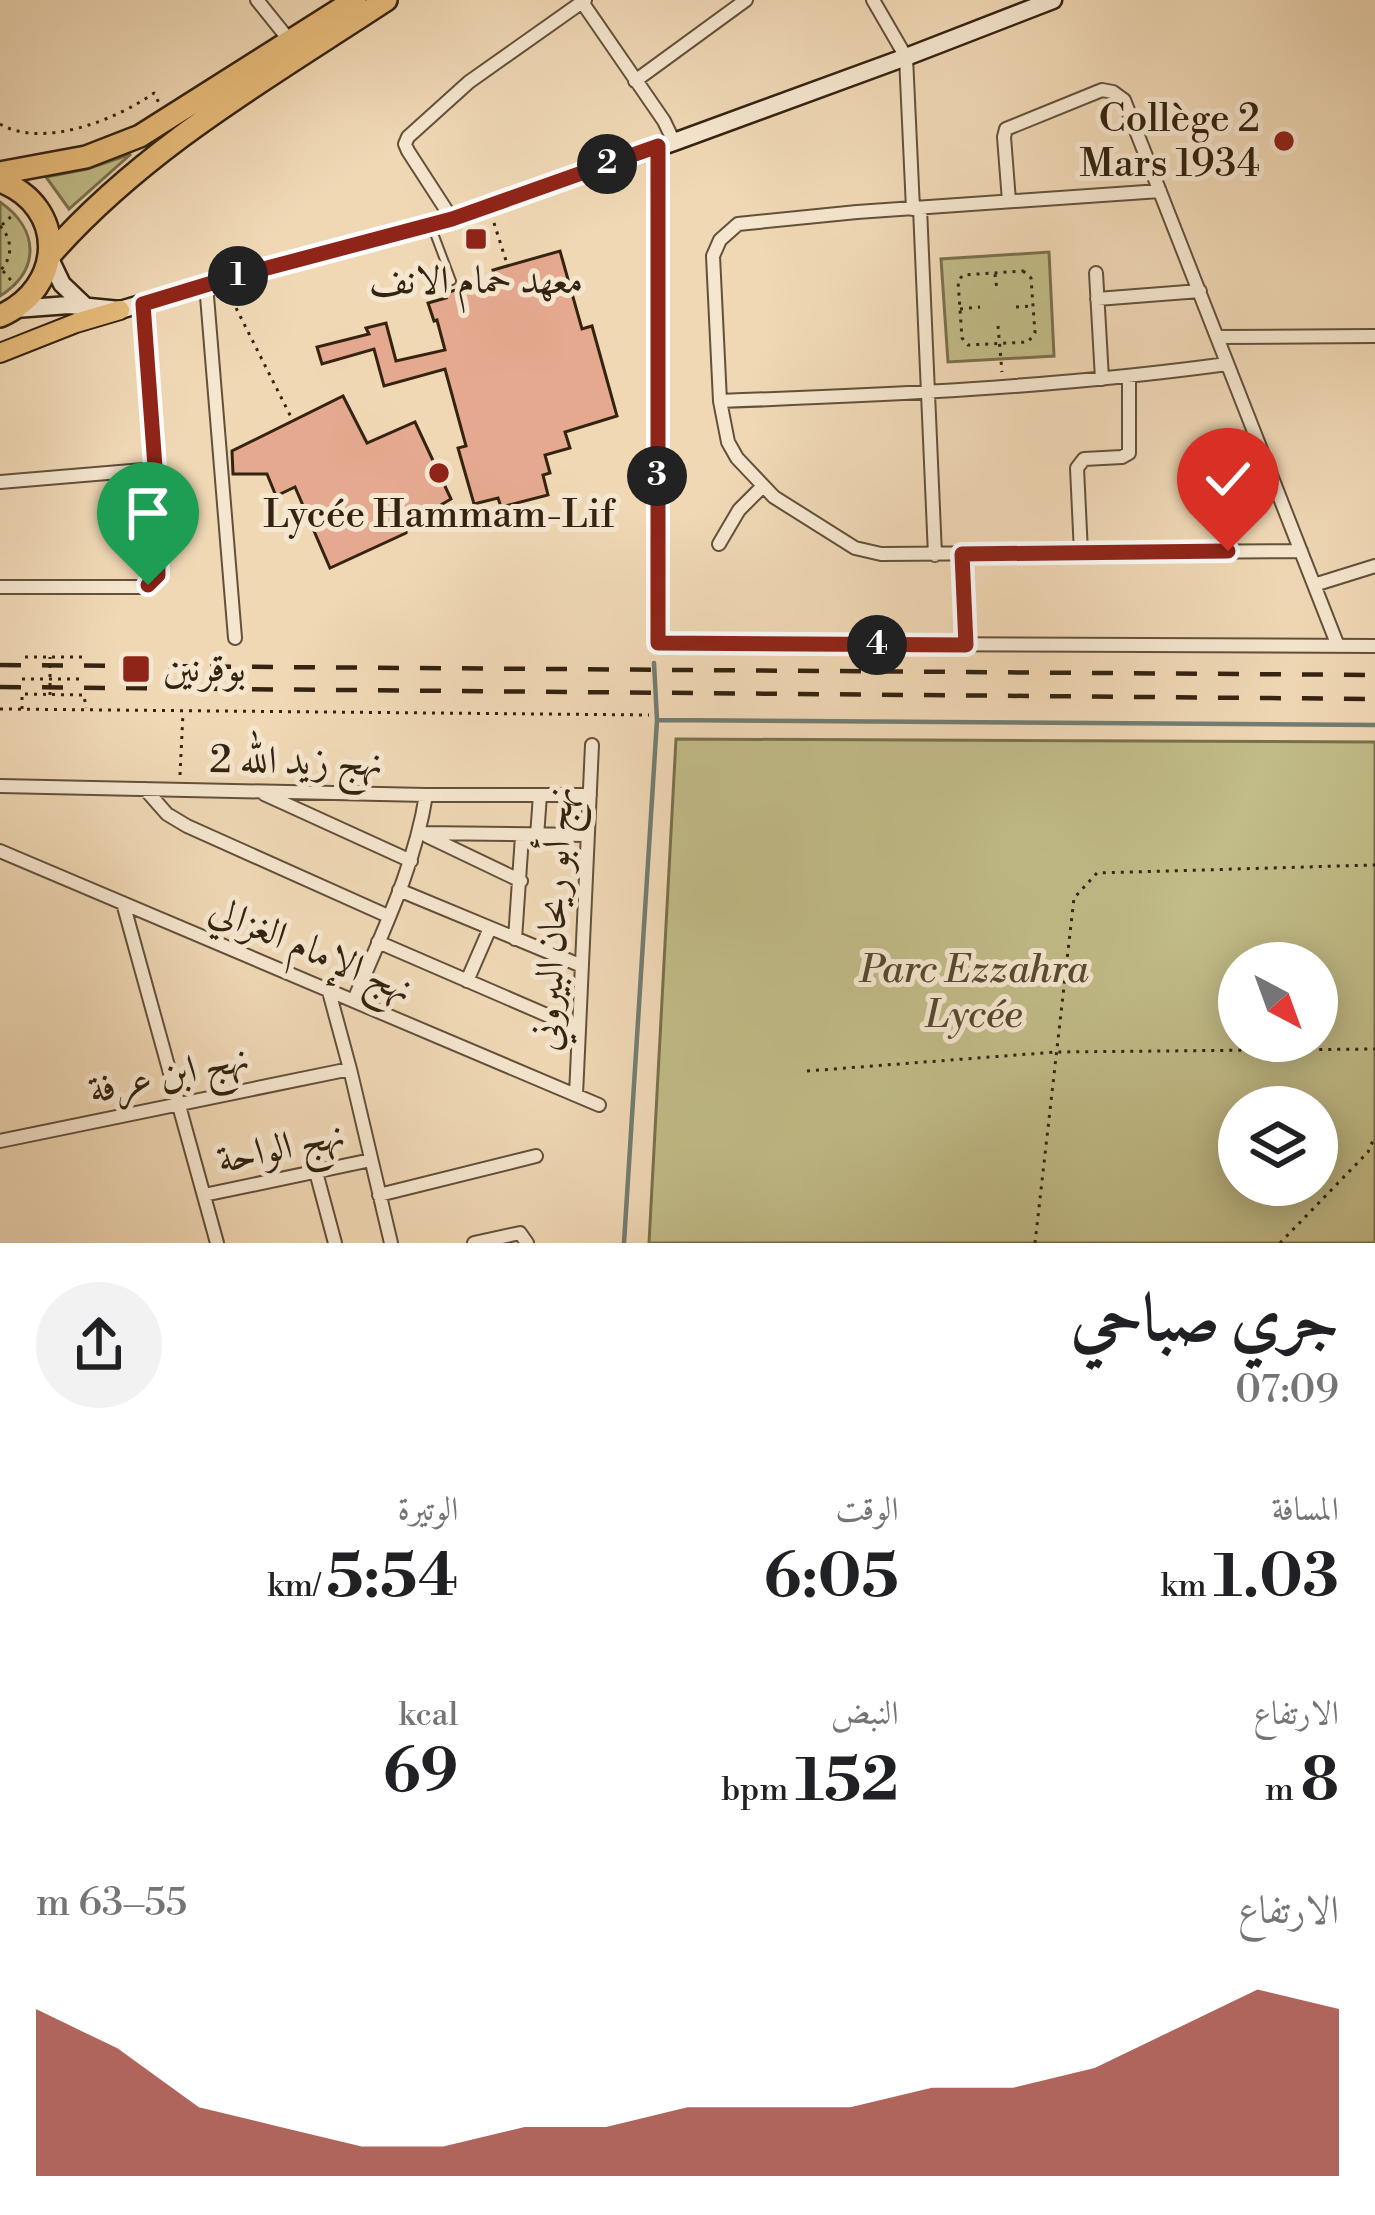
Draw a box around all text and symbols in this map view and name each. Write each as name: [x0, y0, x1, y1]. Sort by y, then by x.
place label: Collège 2 Mars 1934: [1079, 95, 1260, 189]
marker: Collège 2 Mars 1934: [1271, 128, 1297, 154]
pin: 2: [577, 134, 637, 194]
text: 2: [597, 143, 617, 184]
marker: معهد حمام الانف: [463, 226, 489, 252]
pin: 1: [208, 246, 268, 306]
text: 1: [230, 255, 246, 296]
place label: معهد حمام الانف: [369, 257, 583, 314]
pin: [1177, 428, 1279, 551]
pin: 3: [627, 446, 687, 506]
icon: check: [1195, 446, 1261, 512]
text: 3: [647, 455, 667, 496]
marker: Lycée Hammam-Lif: [426, 460, 452, 486]
pin: [97, 462, 199, 585]
icon: arrive: [115, 480, 181, 546]
place label: Lycée Hammam-Lif: [263, 491, 617, 540]
pin: 4: [847, 615, 907, 675]
text: 4: [866, 624, 888, 665]
place label: بوقرنين: [163, 645, 246, 694]
marker: بوقرنين: [120, 653, 152, 685]
street label: نهج زيد الله 2: [209, 729, 383, 796]
street label: نهج أبو ريحان البيروني: [519, 785, 593, 1053]
street label: نهج الإمام الغزالي: [199, 885, 420, 1022]
north arrow: [1218, 942, 1338, 1062]
map controls: [1218, 942, 1338, 1206]
park label: Parc Ezzahra Lycée: [859, 946, 1089, 1040]
street label: نهج ابن عرفة: [84, 1034, 255, 1124]
button: layers: [1218, 1086, 1338, 1206]
street label: نهج الواحة: [213, 1111, 351, 1193]
text: جري صباحي: [1071, 1279, 1339, 1362]
button: share: [36, 1282, 162, 1408]
text: 07:09: [1235, 1366, 1339, 1415]
text: الوتيرة: [397, 1490, 458, 1531]
text: الوقت: [835, 1490, 899, 1531]
text: المسافة: [1272, 1490, 1339, 1531]
text: 5:54: [326, 1541, 458, 1616]
text: 6:05: [764, 1541, 899, 1616]
text: 1.03: [1214, 1541, 1339, 1616]
text: /km: [267, 1566, 326, 1607]
text: km: [1161, 1566, 1214, 1607]
text: النبض: [831, 1694, 899, 1735]
text: الارتفاع: [1253, 1694, 1339, 1735]
text: kcal: [399, 1695, 458, 1736]
text: 69: [383, 1736, 458, 1811]
text: 152: [795, 1745, 899, 1820]
text: 8: [1301, 1745, 1339, 1820]
text: bpm: [722, 1770, 795, 1811]
text: m: [1265, 1770, 1301, 1811]
text: 55–63 m: [36, 1879, 187, 1928]
text: الارتفاع: [1238, 1887, 1339, 1936]

